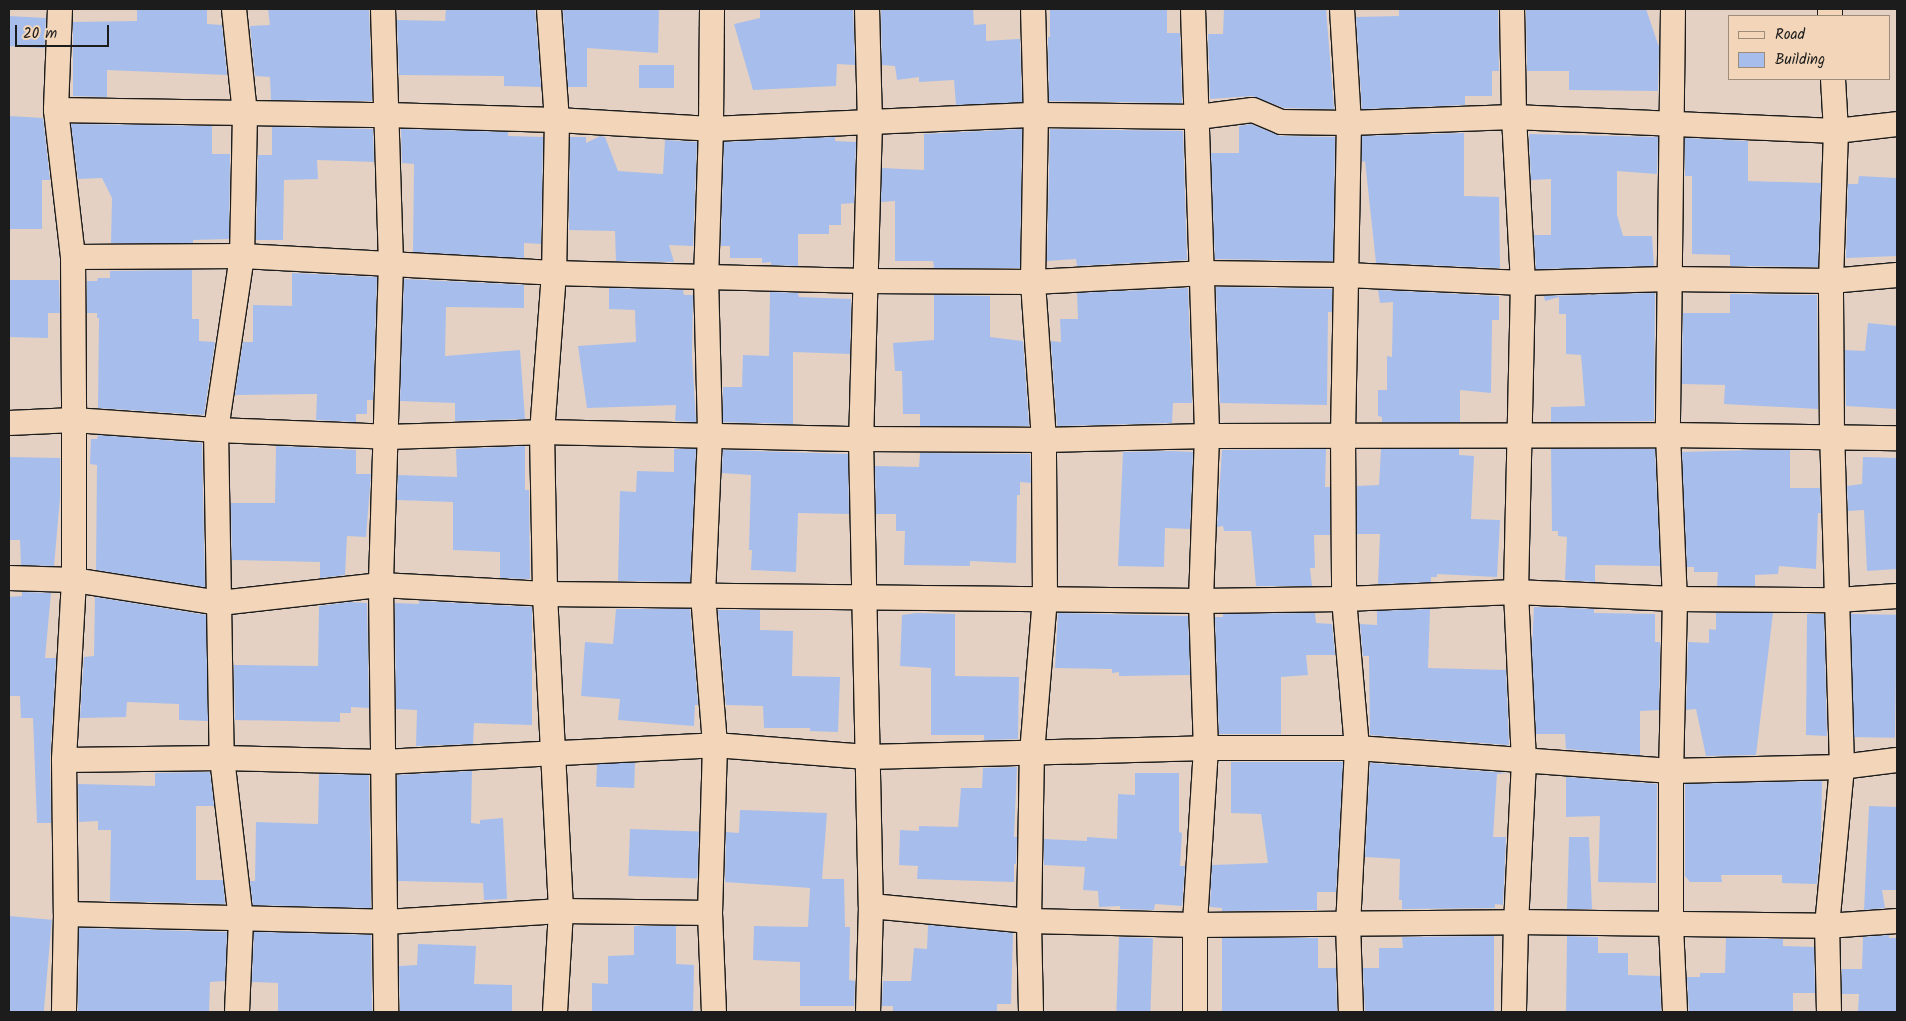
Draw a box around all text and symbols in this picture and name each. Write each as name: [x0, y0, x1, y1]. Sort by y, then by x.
scale bar: [18, 15, 111, 47]
legend: [1728, 15, 1891, 80]
text: 20 m: [23, 22, 57, 46]
text: Road: [1775, 23, 1805, 47]
text: Building: [1775, 48, 1825, 72]

